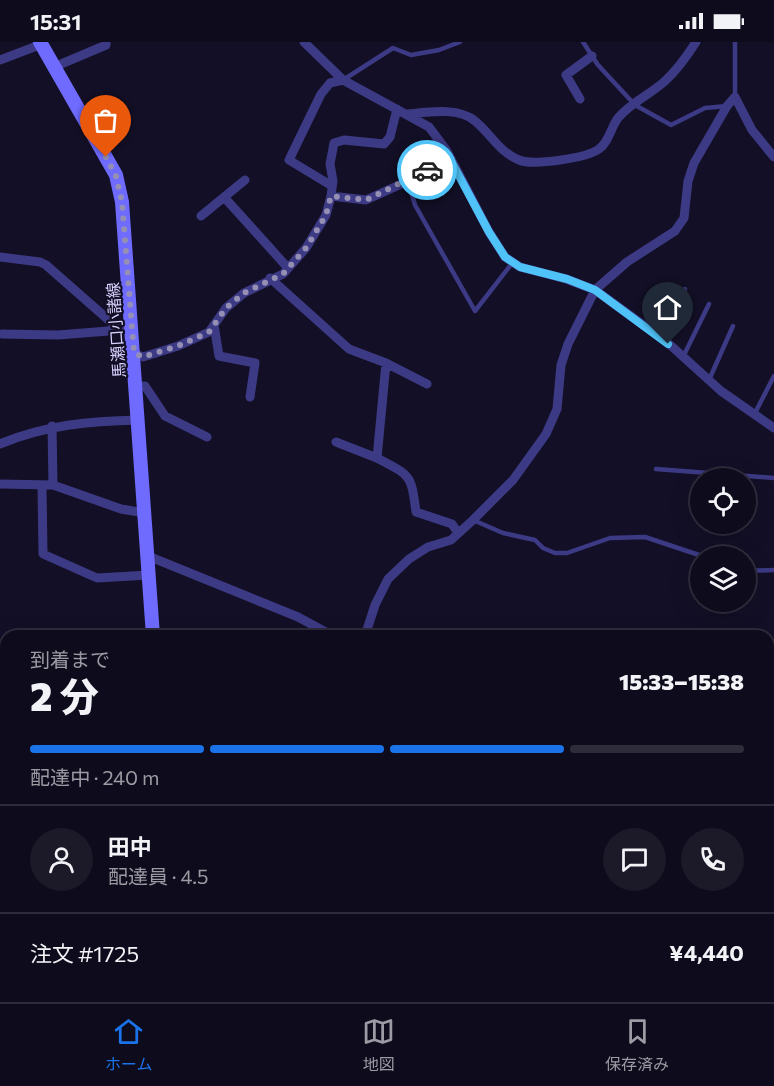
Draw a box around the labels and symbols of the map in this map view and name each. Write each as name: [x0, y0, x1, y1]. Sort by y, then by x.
pin: [80, 95, 131, 157]
courier: [397, 140, 457, 200]
street label: 馬瀬口小諸線: [103, 281, 128, 379]
pin: [642, 282, 693, 344]

